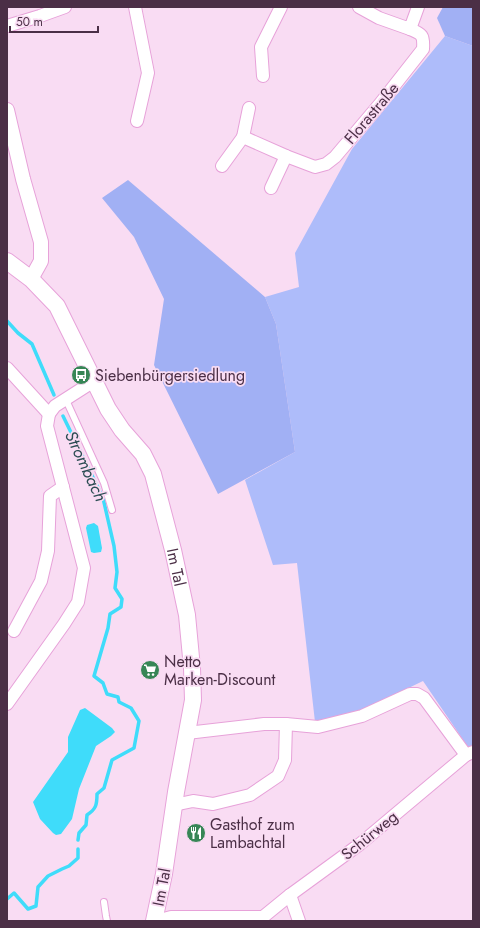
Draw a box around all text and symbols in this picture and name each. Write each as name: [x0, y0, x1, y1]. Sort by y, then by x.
scale bar: [10, 8, 98, 34]
text: 50 m: [16, 13, 43, 31]
street label: Florastraße: [339, 77, 404, 149]
bus stop icon: Siebenbürgersiedlung: [70, 364, 92, 386]
place label: Siebenbürgersiedlung: [95, 364, 245, 387]
water label: Strombach: [59, 427, 113, 505]
street label: Im Tal: [161, 546, 191, 588]
place label: Netto Marken-Discount: [164, 650, 276, 691]
supermarket icon: Netto Marken-Discount: [139, 659, 161, 681]
street label: Schürweg: [336, 805, 403, 865]
place label: Gasthof zum Lambachtal: [210, 813, 295, 854]
restaurant icon: Gasthof zum Lambachtal: [185, 822, 207, 844]
street label: Im Tal: [147, 866, 176, 908]

